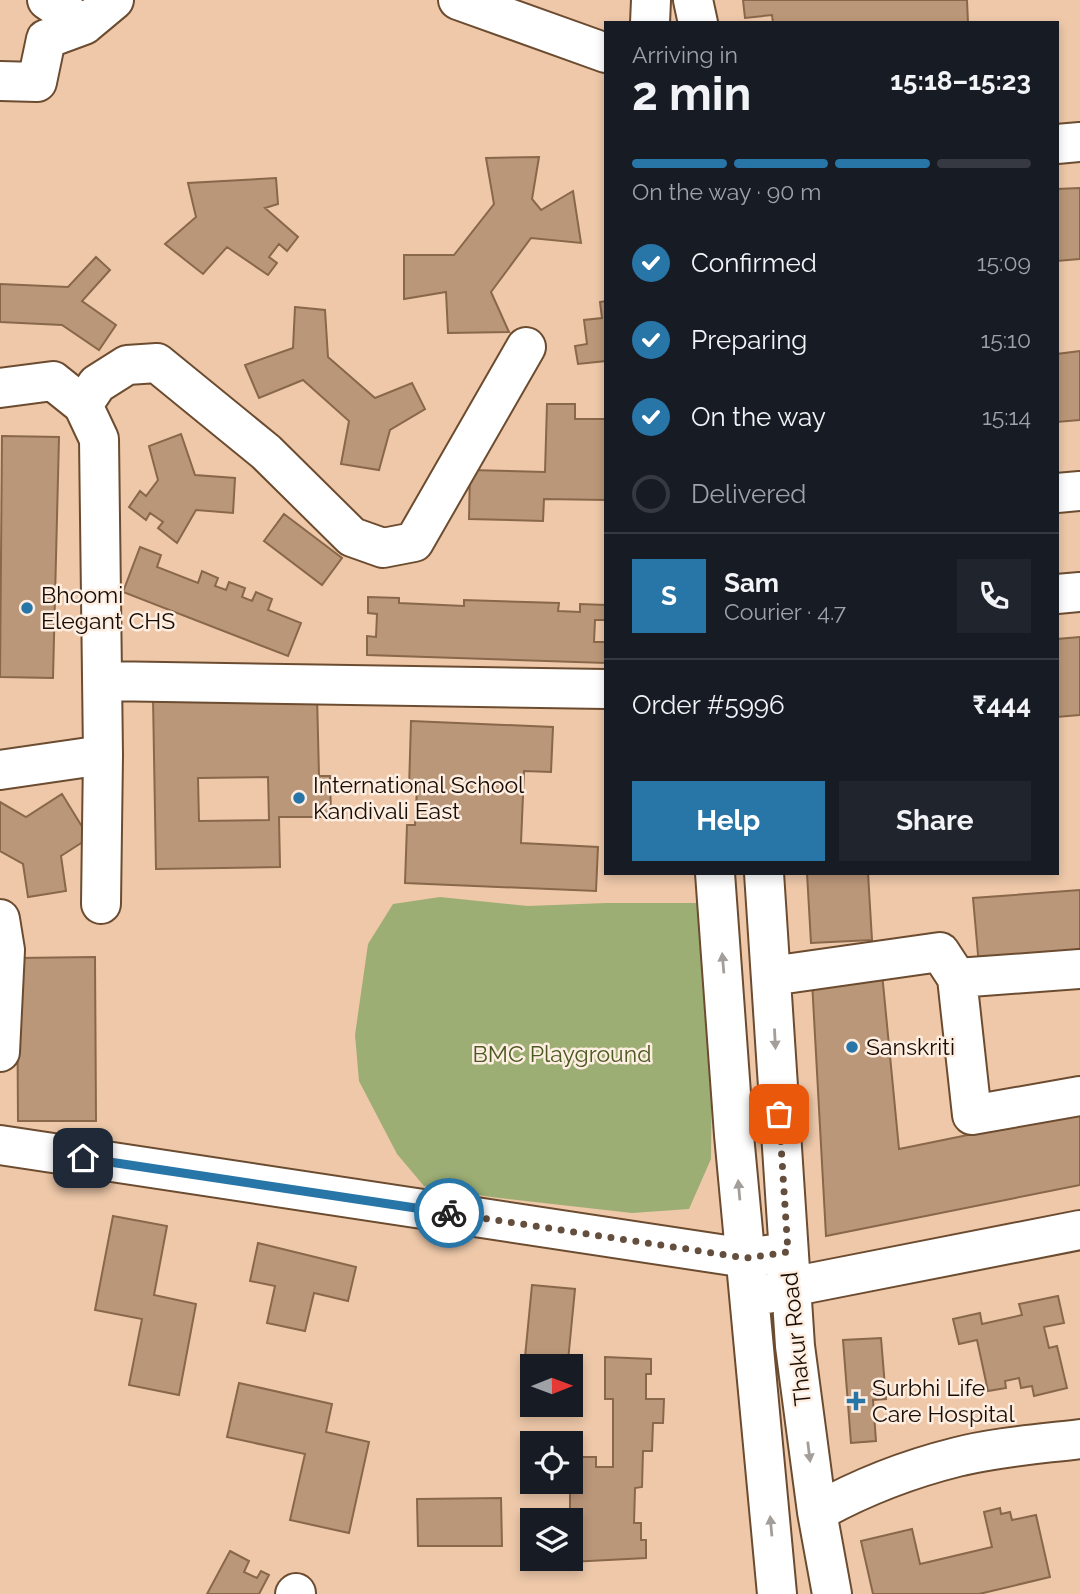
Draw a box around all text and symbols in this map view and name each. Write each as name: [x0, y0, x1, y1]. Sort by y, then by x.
text: Arriving in: [632, 41, 738, 68]
text: 15:18–15:23: [890, 66, 1031, 96]
text: 2 min: [632, 67, 751, 121]
text: On the way · 90 m: [632, 178, 821, 205]
icon: check: [632, 244, 670, 282]
text: Confirmed: [691, 248, 817, 278]
text: 15:09: [977, 249, 1031, 276]
icon: check: [632, 321, 670, 359]
text: Preparing: [691, 325, 807, 355]
text: 15:10: [980, 326, 1031, 353]
icon: check: [632, 398, 670, 436]
text: On the way: [691, 402, 826, 432]
text: 15:14: [982, 403, 1031, 430]
text: Delivered: [691, 479, 806, 509]
button: phone: [957, 559, 1031, 633]
text: Sam: [724, 568, 779, 598]
place label: Bhoomi Elegant CHS: [41, 581, 175, 634]
text: S: [661, 581, 677, 611]
text: Courier · 4.7: [724, 598, 846, 625]
marker: Bhoomi Elegant CHS: [19, 600, 35, 616]
text: Order #5996: [632, 690, 785, 720]
text: ₹444: [973, 690, 1031, 720]
place label: International School Kandivali East: [313, 771, 525, 824]
button: Help: [632, 781, 825, 861]
button: Share: [839, 781, 1031, 861]
marker: International School Kandivali East: [291, 790, 307, 806]
one-way arrow: [717, 952, 728, 974]
one-way arrow: [770, 1028, 781, 1050]
place label: Sanskriti: [866, 1033, 955, 1060]
marker: Sanskriti: [844, 1039, 860, 1055]
park label: BMC Playground: [473, 1040, 651, 1067]
pin: [749, 1084, 809, 1144]
icon: bag: [760, 1095, 798, 1133]
pin: [53, 1128, 113, 1188]
icon: home: [64, 1139, 102, 1177]
courier: [414, 1178, 484, 1248]
one-way arrow: [733, 1179, 744, 1201]
icon: bike: [430, 1194, 468, 1232]
street label: Thakur Road: [775, 1271, 816, 1407]
north arrow: [520, 1354, 583, 1418]
map controls: [520, 1354, 583, 1571]
place label: Surbhi Life Care Hospital: [872, 1374, 1015, 1427]
marker: Surbhi Life Care Hospital: [846, 1391, 866, 1411]
button: locate: [520, 1431, 583, 1494]
one-way arrow: [804, 1441, 815, 1463]
button: layers: [520, 1508, 583, 1571]
one-way arrow: [765, 1515, 776, 1537]

